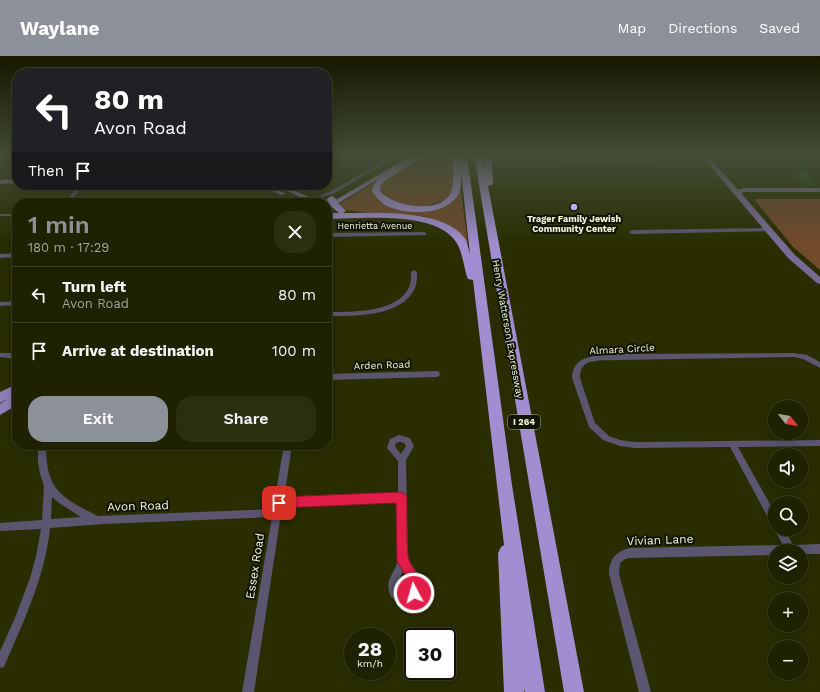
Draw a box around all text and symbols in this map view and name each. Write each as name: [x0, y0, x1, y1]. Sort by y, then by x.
text: Waylane: [20, 17, 99, 40]
text: Map: [618, 20, 646, 36]
text: Directions: [668, 20, 737, 36]
text: Saved: [759, 20, 800, 36]
text: 80 m: [94, 83, 164, 116]
icon: left: [28, 84, 80, 136]
text: Avon Road: [94, 117, 187, 138]
icon: arrive: [72, 160, 94, 182]
text: Then: [28, 162, 64, 180]
marker: Trager Family Jewish Community Center: [569, 202, 579, 212]
text: 1 min: [28, 211, 90, 239]
button: close: [274, 211, 316, 253]
place label: Trager Family Jewish Community Center: [527, 214, 621, 234]
street label: Henrietta Avenue: [338, 221, 412, 231]
text: 180 m · 17:29: [28, 240, 109, 255]
street label: Henry Watterson Expressway: [490, 259, 526, 400]
text: Turn left: [62, 278, 126, 296]
icon: left: [28, 284, 50, 306]
text: 80 m: [278, 286, 316, 304]
text: Avon Road: [62, 296, 129, 311]
icon: arrive: [28, 340, 50, 362]
text: Arrive at destination: [62, 342, 214, 360]
text: 100 m: [272, 342, 316, 360]
street label: Almara Circle: [589, 342, 655, 356]
street label: Arden Road: [354, 359, 410, 371]
button: Exit: [28, 396, 168, 442]
button: Share: [176, 396, 316, 442]
north arrow: [768, 400, 808, 440]
map controls: [768, 400, 808, 680]
road number: I 264: [508, 415, 540, 429]
button: sound: [768, 448, 808, 488]
pin: [262, 486, 296, 520]
icon: arrive: [268, 492, 290, 514]
button: search: [768, 496, 808, 536]
street label: Avon Road: [107, 498, 169, 514]
street label: Essex Road: [243, 532, 267, 600]
street label: Vivian Lane: [626, 532, 694, 548]
button: layers: [768, 544, 808, 584]
position arrow: [393, 572, 435, 614]
button: +: [768, 592, 808, 632]
speed limit sign: 30: [404, 628, 456, 680]
text: 28: [358, 637, 382, 661]
button: −: [768, 640, 808, 680]
text: km/h: [357, 658, 383, 669]

